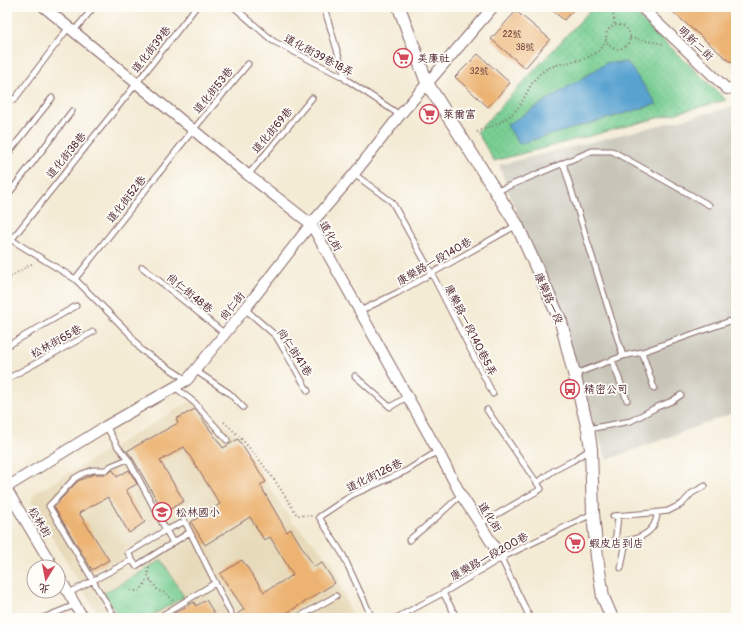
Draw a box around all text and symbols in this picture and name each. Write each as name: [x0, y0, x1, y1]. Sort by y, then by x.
street label: 道化街39巷: [129, 23, 174, 75]
street label: 明新二街: [675, 23, 717, 64]
house number: 22號: [502, 29, 522, 40]
street label: 道化街39巷18弄: [282, 32, 356, 79]
house number: 38號: [516, 42, 534, 53]
supermarket icon: 美廉社: [392, 47, 414, 69]
place label: 美廉社: [417, 52, 450, 65]
street label: 道化街53巷: [191, 64, 236, 116]
house number: 32號: [469, 66, 489, 77]
supermarket icon: 萊爾富: [418, 103, 440, 125]
street label: 道化街69巷: [249, 105, 295, 156]
place label: 萊爾富: [443, 108, 476, 121]
street label: 道化街38巷: [44, 130, 89, 181]
street label: 道化街52巷: [104, 173, 149, 225]
street label: 道化街: [317, 219, 345, 255]
street label: 康樂路一段140巷: [395, 235, 474, 288]
street label: 康樂路一段: [531, 270, 566, 326]
street label: 尚仁街48巷: [164, 271, 216, 316]
street label: 康樂路一段140巷5弄: [442, 282, 499, 378]
street label: 尚仁街: [217, 289, 248, 323]
street label: 松林街65巷: [28, 322, 84, 361]
street label: 尚仁街41巷: [274, 326, 315, 379]
bus stop icon: 精密公司: [559, 378, 581, 400]
place label: 精密公司: [584, 383, 628, 396]
street label: 道化街126巷: [344, 456, 404, 495]
street label: 道化街: [475, 500, 505, 535]
school or university icon: 松林國小: [151, 501, 173, 523]
street label: 松林街: [26, 505, 54, 541]
place label: 松林國小: [176, 506, 220, 519]
street label: 康樂路一段200巷: [448, 530, 531, 583]
supermarket icon: 蝦皮店到店: [564, 532, 586, 554]
place label: 蝦皮店到店: [589, 537, 644, 550]
north arrow: [26, 559, 66, 599]
text: 北: [38, 581, 51, 596]

